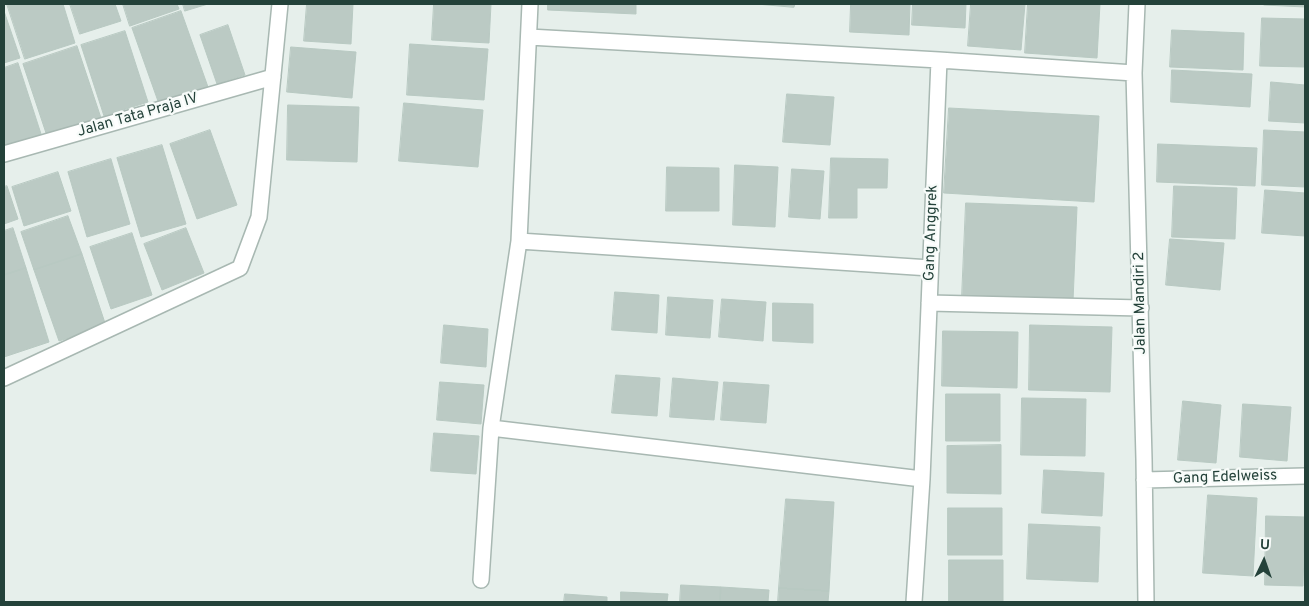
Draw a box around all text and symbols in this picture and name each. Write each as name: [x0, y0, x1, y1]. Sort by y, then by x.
street label: Jalan Tata Praja IV: [75, 90, 201, 142]
street label: Gang Anggrek: [921, 185, 943, 281]
street label: Jalan Mandiri 2: [1131, 251, 1151, 355]
street label: Gang Edelweiss: [1172, 467, 1278, 489]
north arrow: [1239, 536, 1289, 586]
text: U: [1259, 537, 1270, 554]

